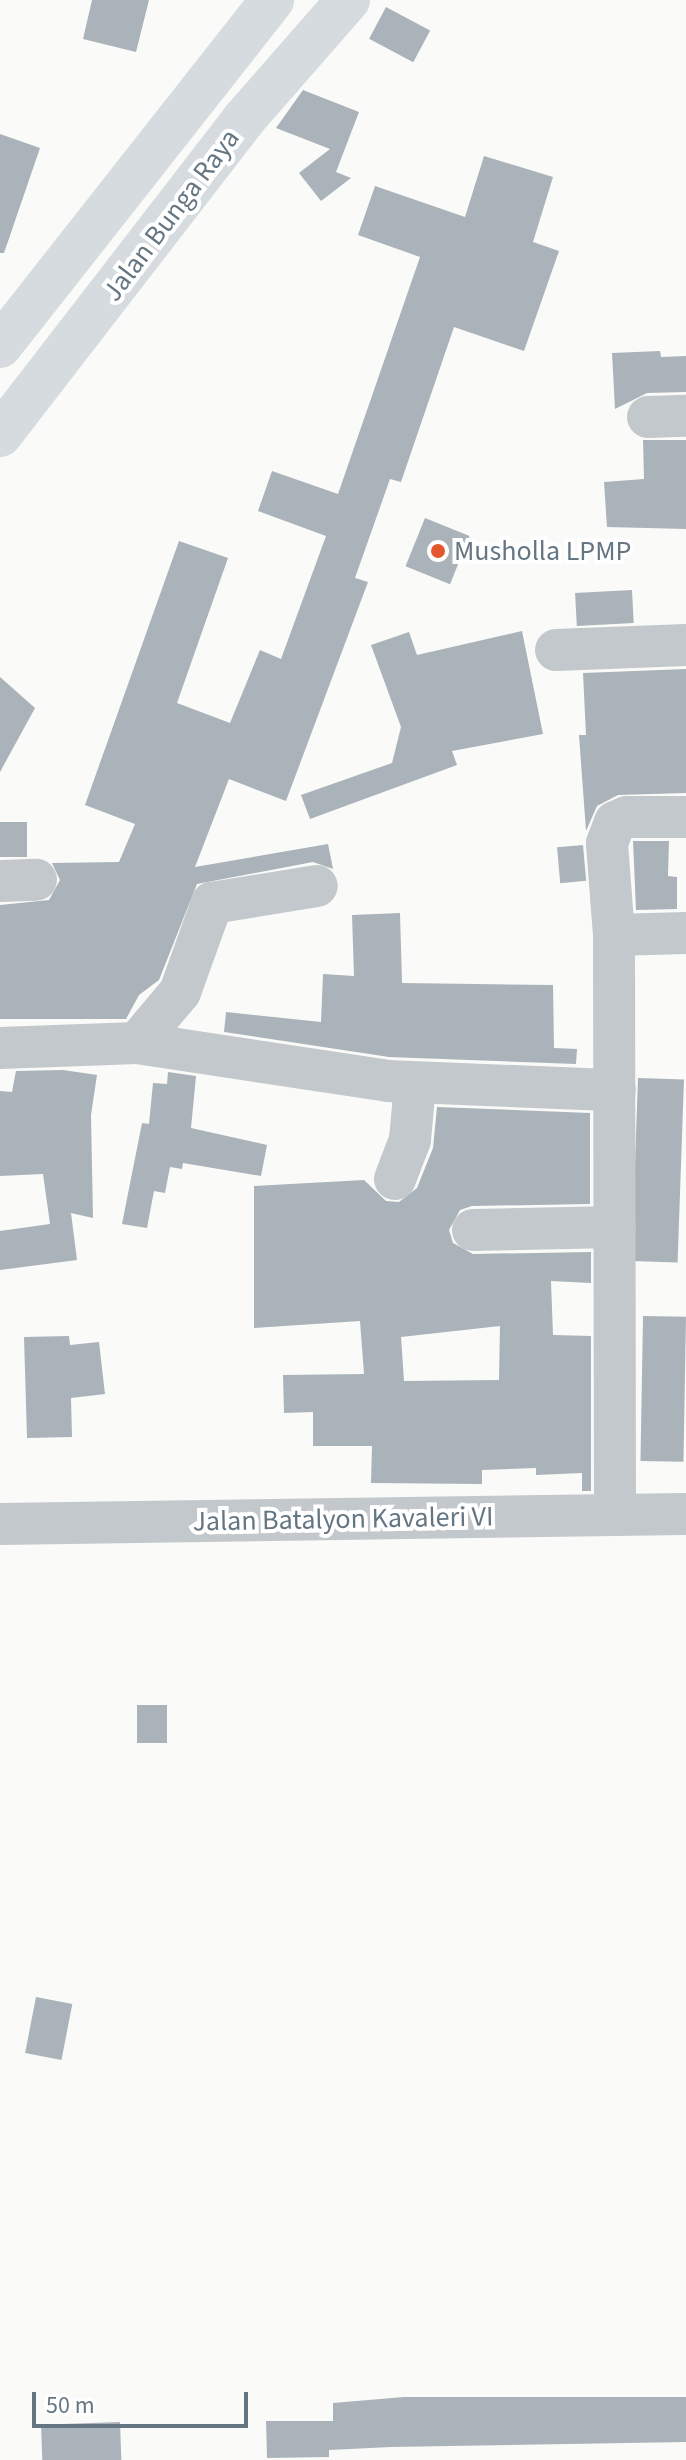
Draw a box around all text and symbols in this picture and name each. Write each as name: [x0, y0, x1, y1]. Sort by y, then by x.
street label: Jalan Bunga Raya: [95, 122, 247, 308]
place label: Musholla LPMP: [454, 534, 631, 568]
marker: Musholla LPMP: [429, 542, 447, 560]
street label: Jalan Batalyon Kavaleri VI: [192, 1500, 494, 1538]
scale bar: [36, 2376, 252, 2426]
text: 50 m: [46, 2388, 95, 2423]

